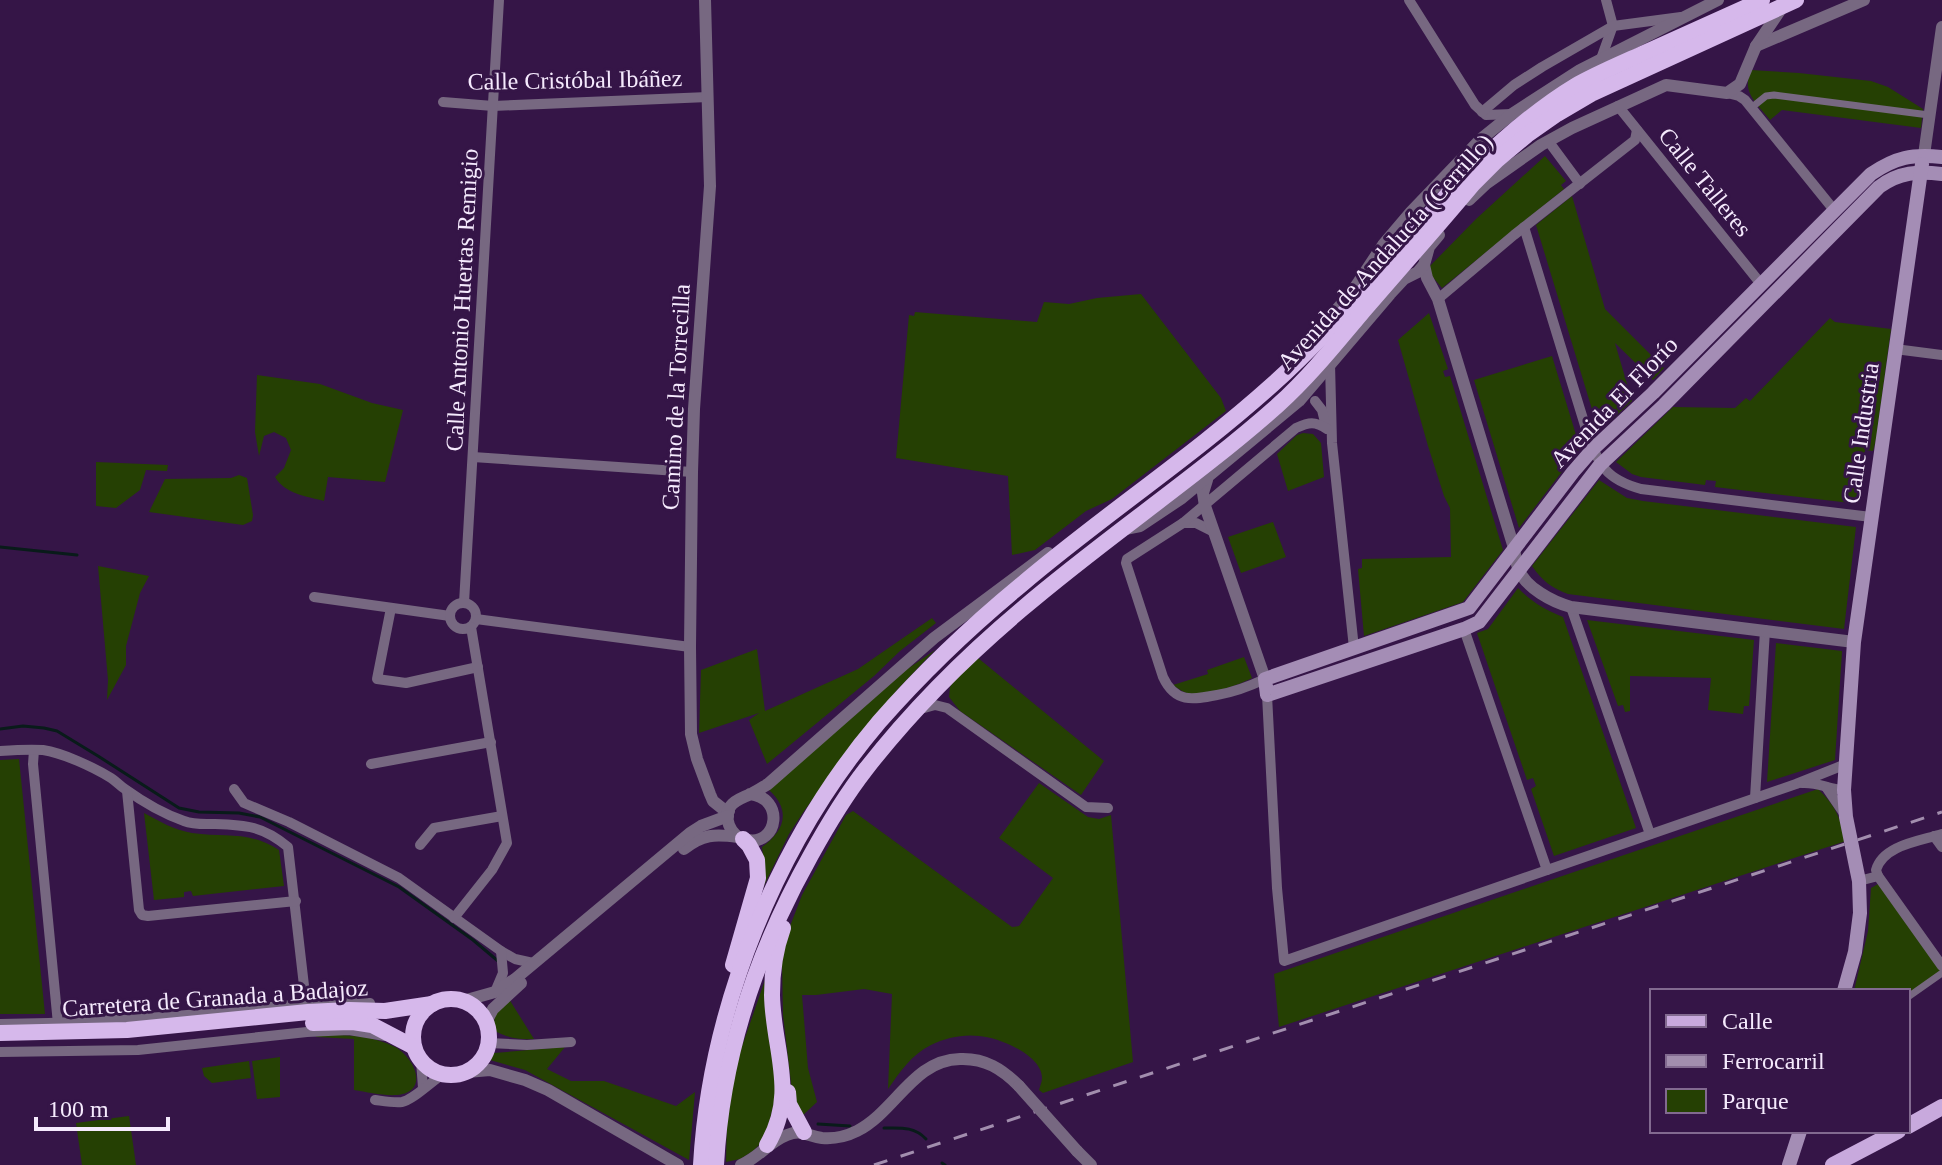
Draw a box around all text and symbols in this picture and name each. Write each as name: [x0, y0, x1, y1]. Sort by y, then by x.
street label: Calle Cristóbal Ibáñez: [467, 65, 683, 95]
street label: Calle Talleres: [1653, 123, 1757, 241]
street label: Avenida de Andalucía (Cerrillo): [1272, 129, 1498, 375]
street label: Calle Antonio Huertas Remigio: [441, 148, 483, 452]
street label: Camino de la Torrecilla: [657, 283, 695, 511]
street label: Avenida El Florío: [1545, 331, 1683, 473]
street label: Calle Industria: [1838, 361, 1884, 505]
street label: Carretera de Granada a Badajoz: [61, 974, 369, 1022]
legend: [1650, 989, 1910, 1133]
text: Calle: [1722, 1008, 1773, 1034]
text: Ferrocarril: [1722, 1048, 1825, 1074]
scale bar: [36, 1081, 168, 1131]
text: Parque: [1722, 1088, 1789, 1114]
text: 100 m: [48, 1096, 109, 1122]

